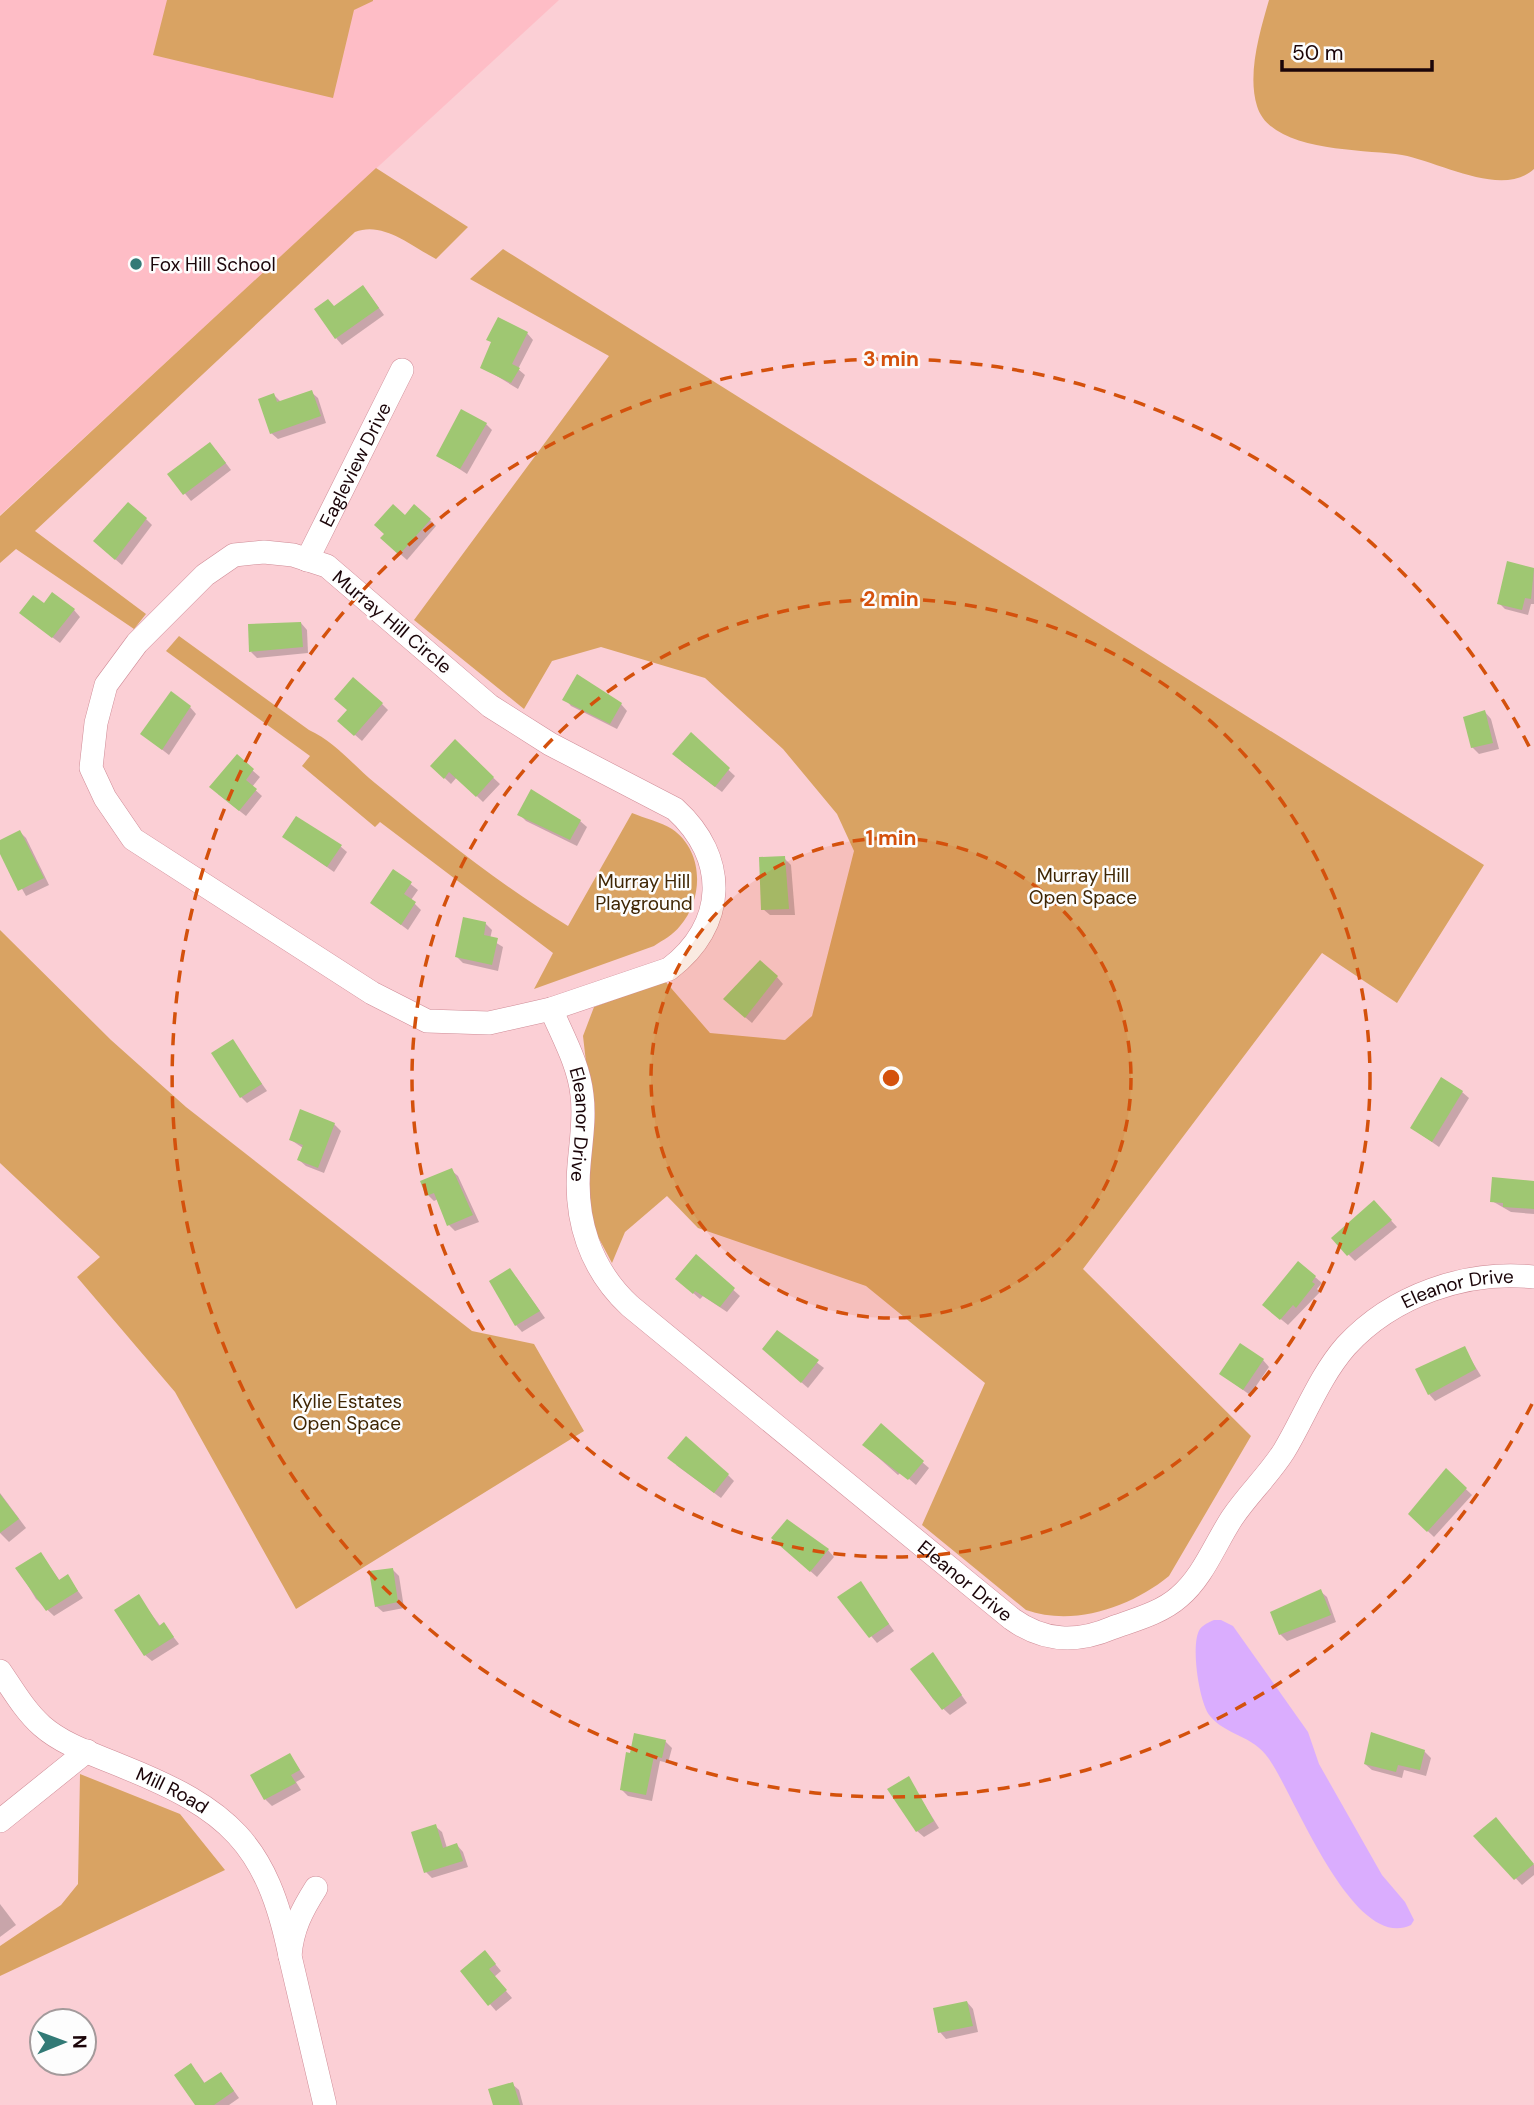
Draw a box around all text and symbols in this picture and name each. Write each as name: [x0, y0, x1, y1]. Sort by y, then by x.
scale bar: [1282, 28, 1432, 72]
text: 50 m: [1292, 39, 1343, 67]
place label: Fox Hill School: [150, 252, 276, 277]
marker: Fox Hill School: [128, 256, 144, 272]
text: 3 min: [863, 345, 919, 373]
street label: Eagleview Drive: [313, 398, 396, 531]
street label: Murray Hill Circle: [327, 565, 457, 679]
text: 2 min: [863, 585, 919, 613]
text: 1 min: [865, 824, 917, 852]
park label: Murray Hill Open Space: [1029, 863, 1137, 910]
park label: Murray Hill Playground: [595, 869, 693, 916]
street label: Eleanor Drive: [564, 1064, 596, 1182]
centre of rings: [879, 1066, 903, 1090]
street label: Eleanor Drive: [1397, 1263, 1514, 1314]
park label: Kylie Estates Open Space: [292, 1389, 402, 1436]
street label: Eleanor Drive: [913, 1534, 1018, 1627]
street label: Mill Road: [132, 1761, 214, 1819]
north arrow: [28, 2007, 98, 2077]
text: N: [67, 2035, 92, 2049]

